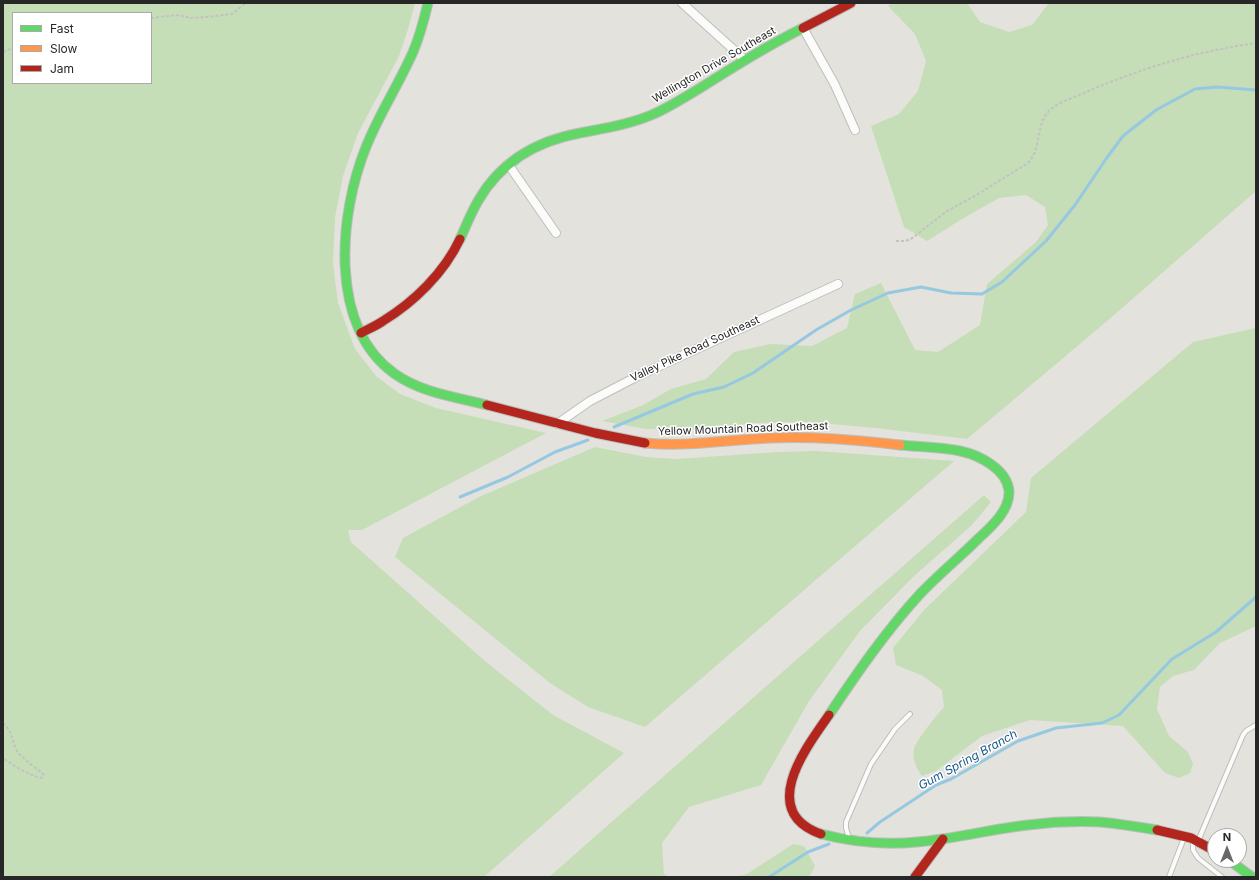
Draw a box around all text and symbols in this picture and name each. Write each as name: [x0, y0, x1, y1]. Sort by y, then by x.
legend: [12, 12, 152, 84]
text: Fast: [50, 21, 74, 36]
street label: Wellington Drive Southeast: [650, 24, 778, 106]
text: Slow: [50, 41, 77, 56]
text: Jam: [50, 61, 74, 76]
street label: Valley Pike Road Southeast: [628, 313, 762, 385]
street label: Yellow Mountain Road Southeast: [658, 419, 828, 439]
water label: Gum Spring Branch: [916, 727, 1020, 793]
north arrow: [1207, 828, 1247, 868]
text: N: [1223, 830, 1231, 844]

